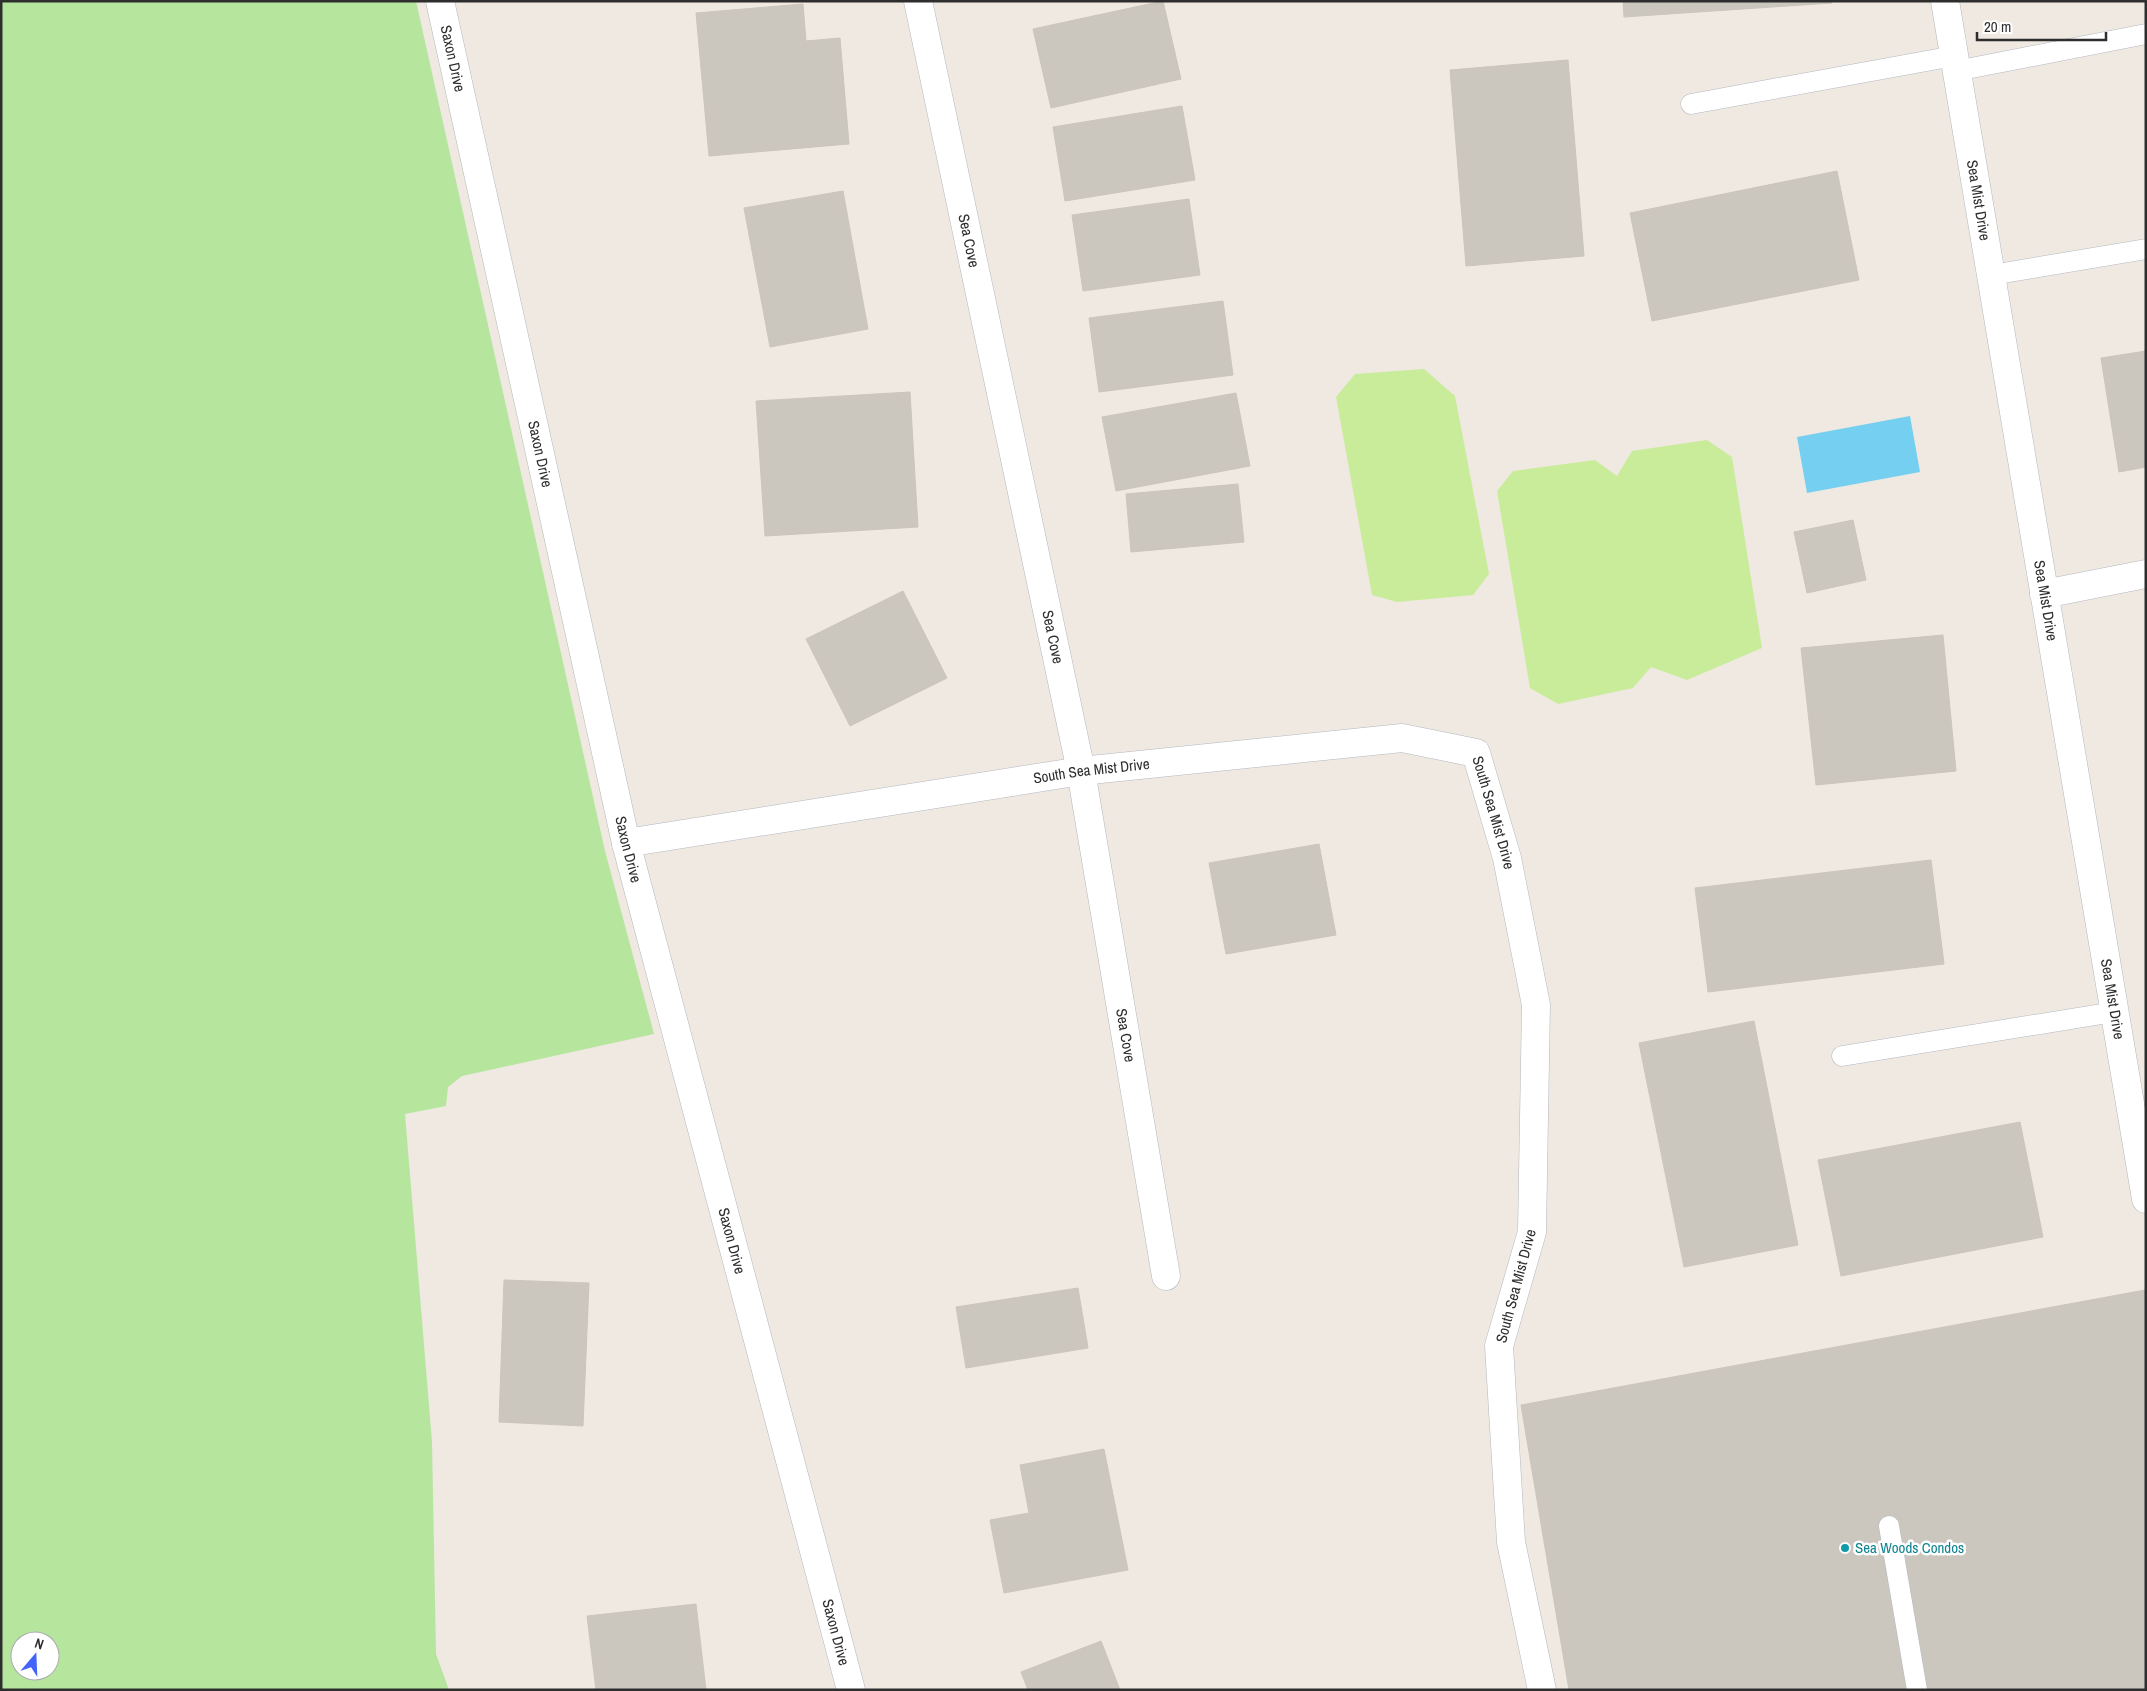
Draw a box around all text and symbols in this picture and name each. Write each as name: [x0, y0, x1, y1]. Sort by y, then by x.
scale bar: [1977, 10, 2106, 42]
text: 20 m: [1984, 16, 2011, 37]
street label: Saxon Drive: [436, 23, 471, 94]
street label: Sea Mist Drive: [1962, 158, 1996, 242]
street label: Sea Cove: [953, 212, 985, 269]
street label: Saxon Drive: [523, 419, 558, 489]
street label: Sea Mist Drive: [2029, 559, 2063, 643]
street label: Sea Cove: [1037, 608, 1069, 666]
street label: South Sea Mist Drive: [1032, 753, 1151, 788]
street label: South Sea Mist Drive: [1467, 753, 1520, 871]
street label: Saxon Drive: [610, 814, 647, 885]
street label: Sea Mist Drive: [2096, 957, 2130, 1041]
street label: Sea Cove: [1111, 1007, 1141, 1064]
street label: Saxon Drive: [713, 1205, 751, 1276]
street label: South Sea Mist Drive: [1490, 1227, 1541, 1345]
place label: Sea Woods Condos: [1855, 1537, 1964, 1558]
marker: Sea Woods Condos: [1839, 1542, 1851, 1554]
street label: Saxon Drive: [817, 1597, 855, 1668]
north arrow: [10, 1631, 60, 1681]
text: N: [32, 1634, 46, 1654]

